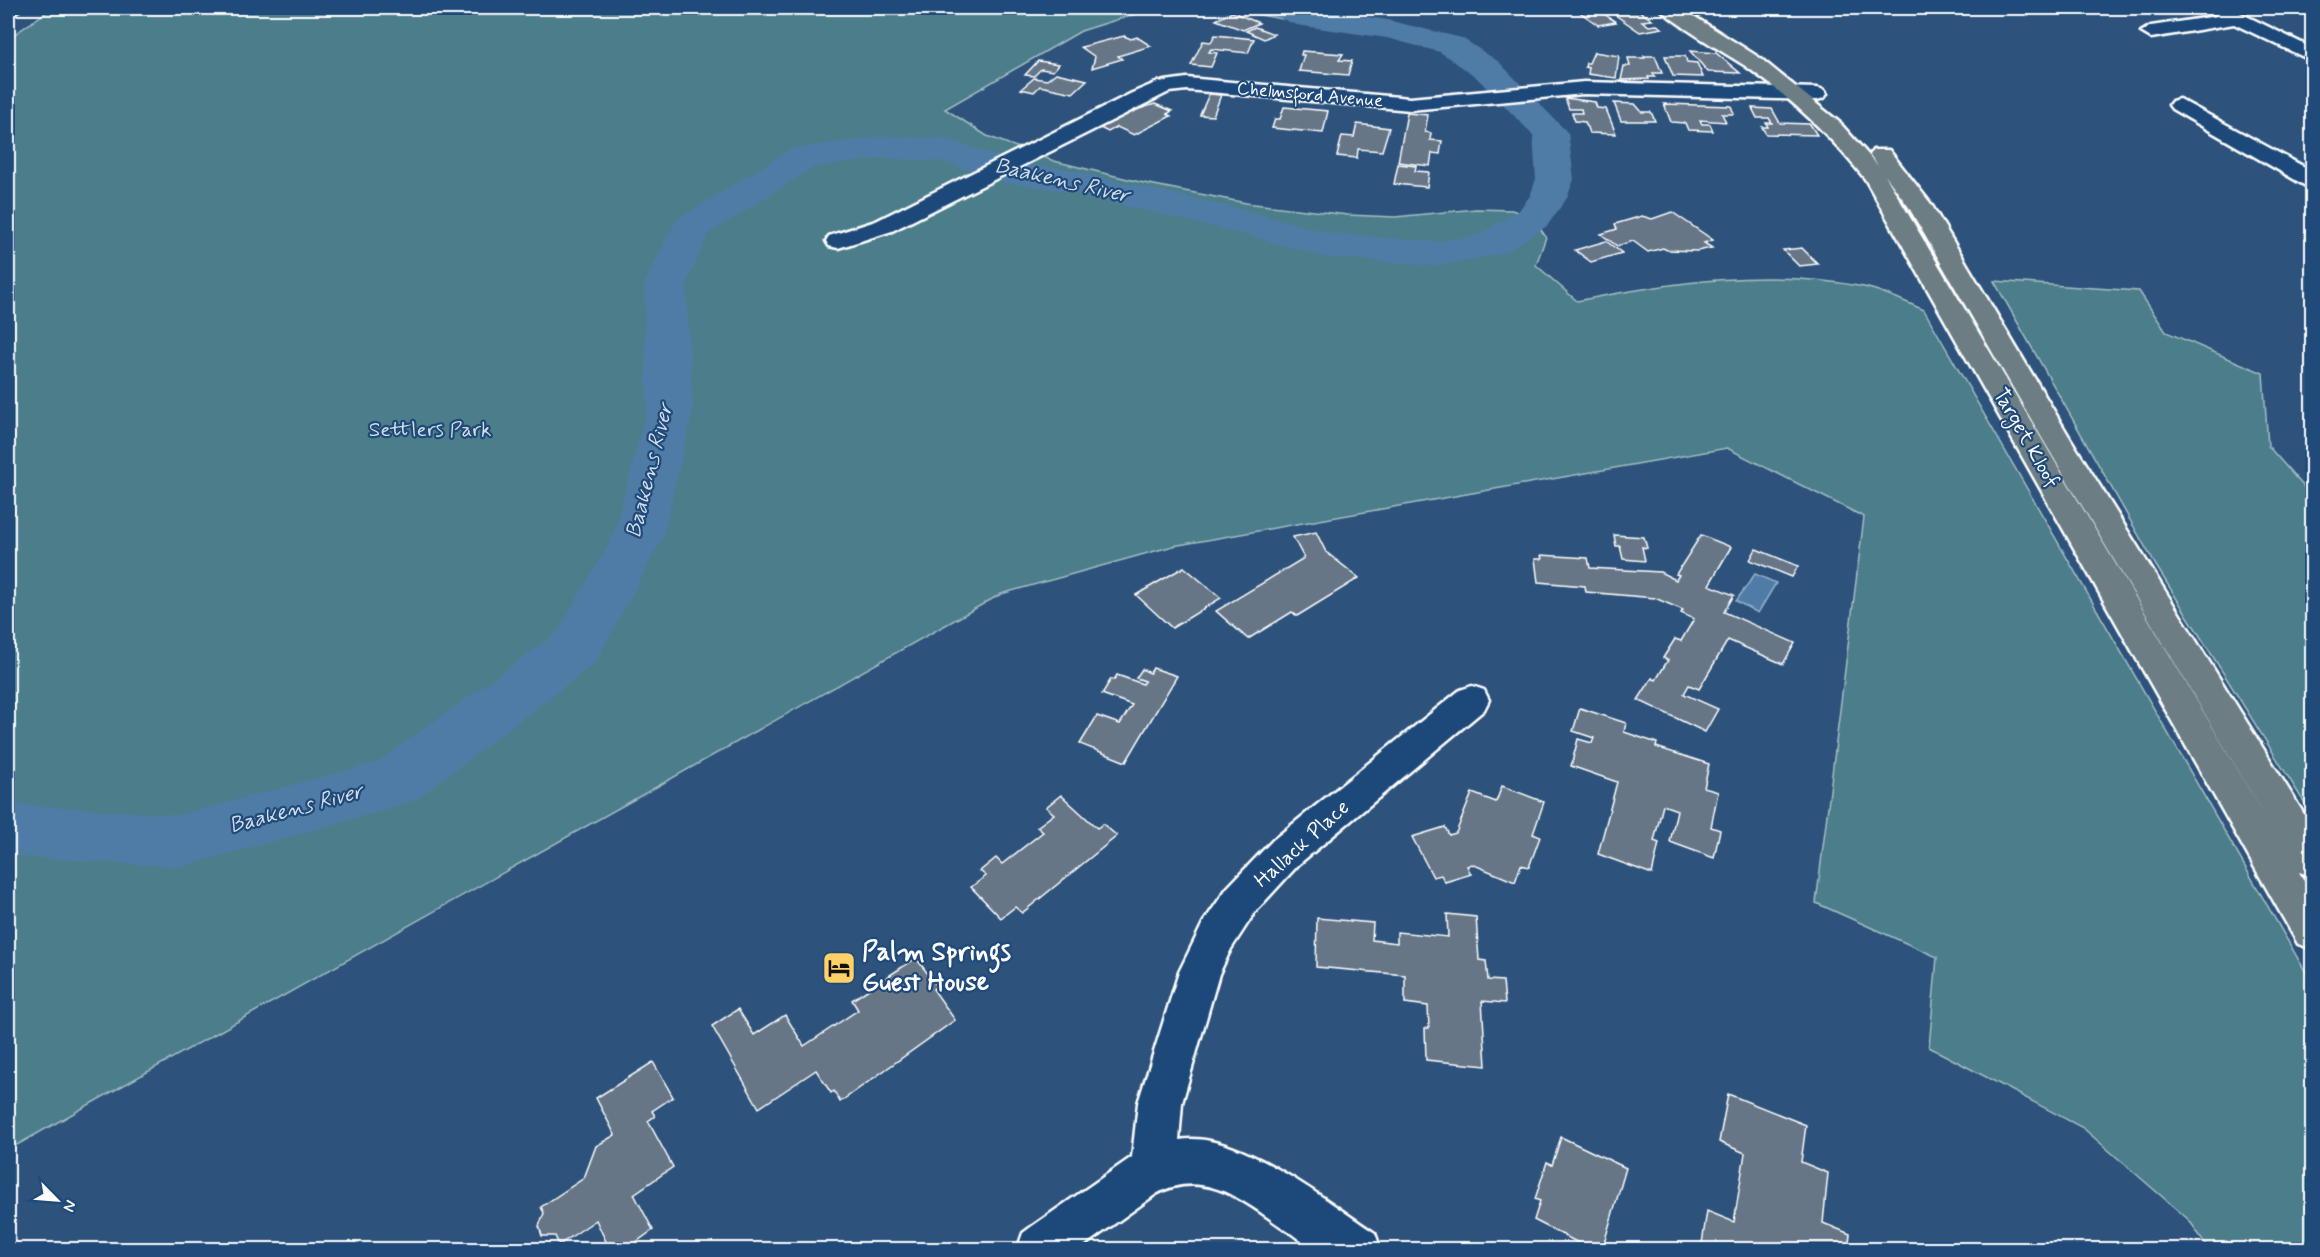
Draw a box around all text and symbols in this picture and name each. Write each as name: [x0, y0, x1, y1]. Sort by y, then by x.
street label: Chelmsford Avenue: [1236, 77, 1384, 115]
water label: Baakens River: [992, 152, 1135, 211]
street label: Target Kloof: [1985, 383, 2066, 494]
water label: Baakens River: [620, 398, 681, 541]
park label: Settlers Park: [369, 416, 491, 444]
water label: Baakens River: [226, 777, 369, 840]
street label: Hallack Place: [1248, 794, 1356, 894]
place label: Palm Springs Guest House: [862, 936, 1011, 1000]
hotel icon: Palm Springs Guest House: [821, 950, 857, 986]
north arrow: [27, 1170, 87, 1230]
text: N: [57, 1196, 81, 1215]

